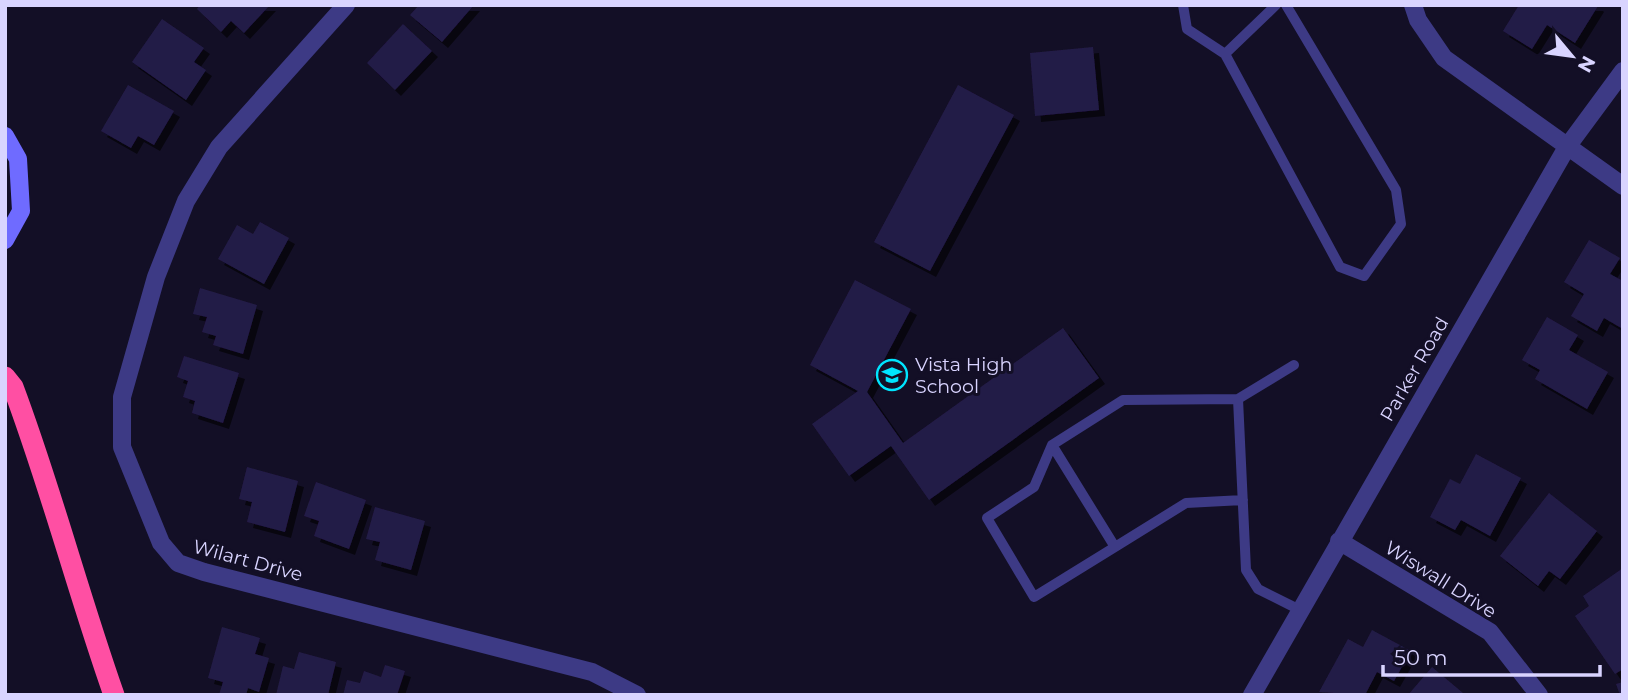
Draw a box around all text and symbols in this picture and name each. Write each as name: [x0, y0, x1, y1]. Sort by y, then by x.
north arrow: [1537, 21, 1607, 91]
text: N: [1573, 52, 1600, 76]
street label: Parker Road: [1375, 313, 1454, 426]
place label: Vista High School: [915, 353, 1012, 398]
school or university icon: Vista High School: [875, 358, 909, 392]
street label: Wilart Drive: [191, 535, 305, 586]
street label: Wiswall Drive: [1381, 536, 1501, 623]
scale bar: [1383, 634, 1600, 678]
text: 50 m: [1394, 645, 1448, 670]

